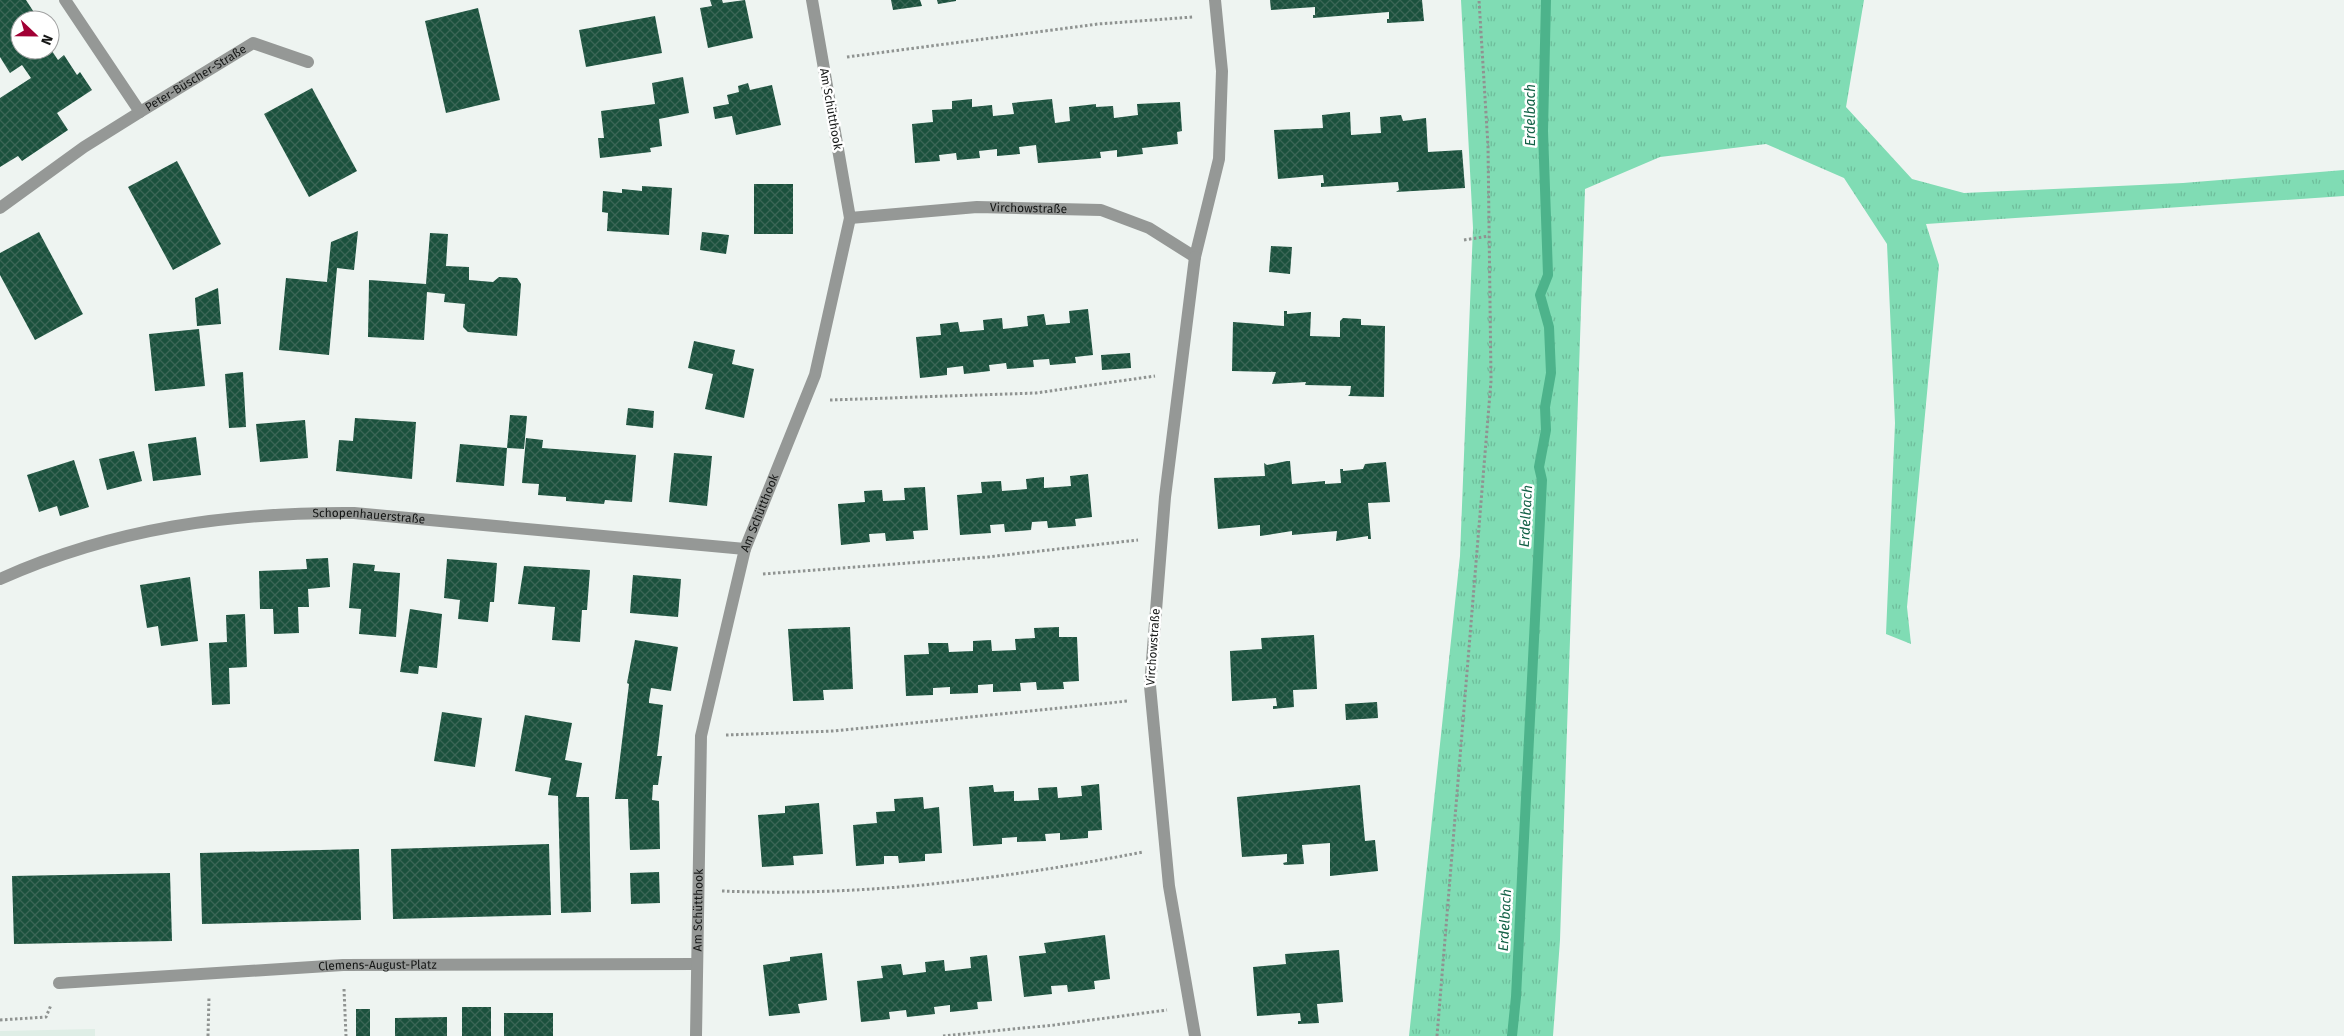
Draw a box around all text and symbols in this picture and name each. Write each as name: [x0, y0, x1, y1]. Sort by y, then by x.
north arrow: [10, 10, 60, 60]
text: N: [37, 32, 56, 47]
street label: Peter-Büscher-Straße: [142, 42, 249, 114]
street label: Am Schütthook: [817, 67, 845, 152]
water label: Erdelbach: [1522, 84, 1539, 146]
street label: Virchowstraße: [990, 200, 1067, 216]
street label: Am Schütthook: [738, 471, 782, 554]
water label: Erdelbach: [1516, 484, 1536, 548]
street label: Schopenhauerstraße: [312, 506, 426, 527]
street label: Virchowstraße: [1143, 608, 1163, 686]
street label: Am Schütthook: [690, 868, 706, 951]
water label: Erdelbach: [1495, 888, 1515, 952]
street label: Clemens-August-Platz: [318, 958, 437, 974]

